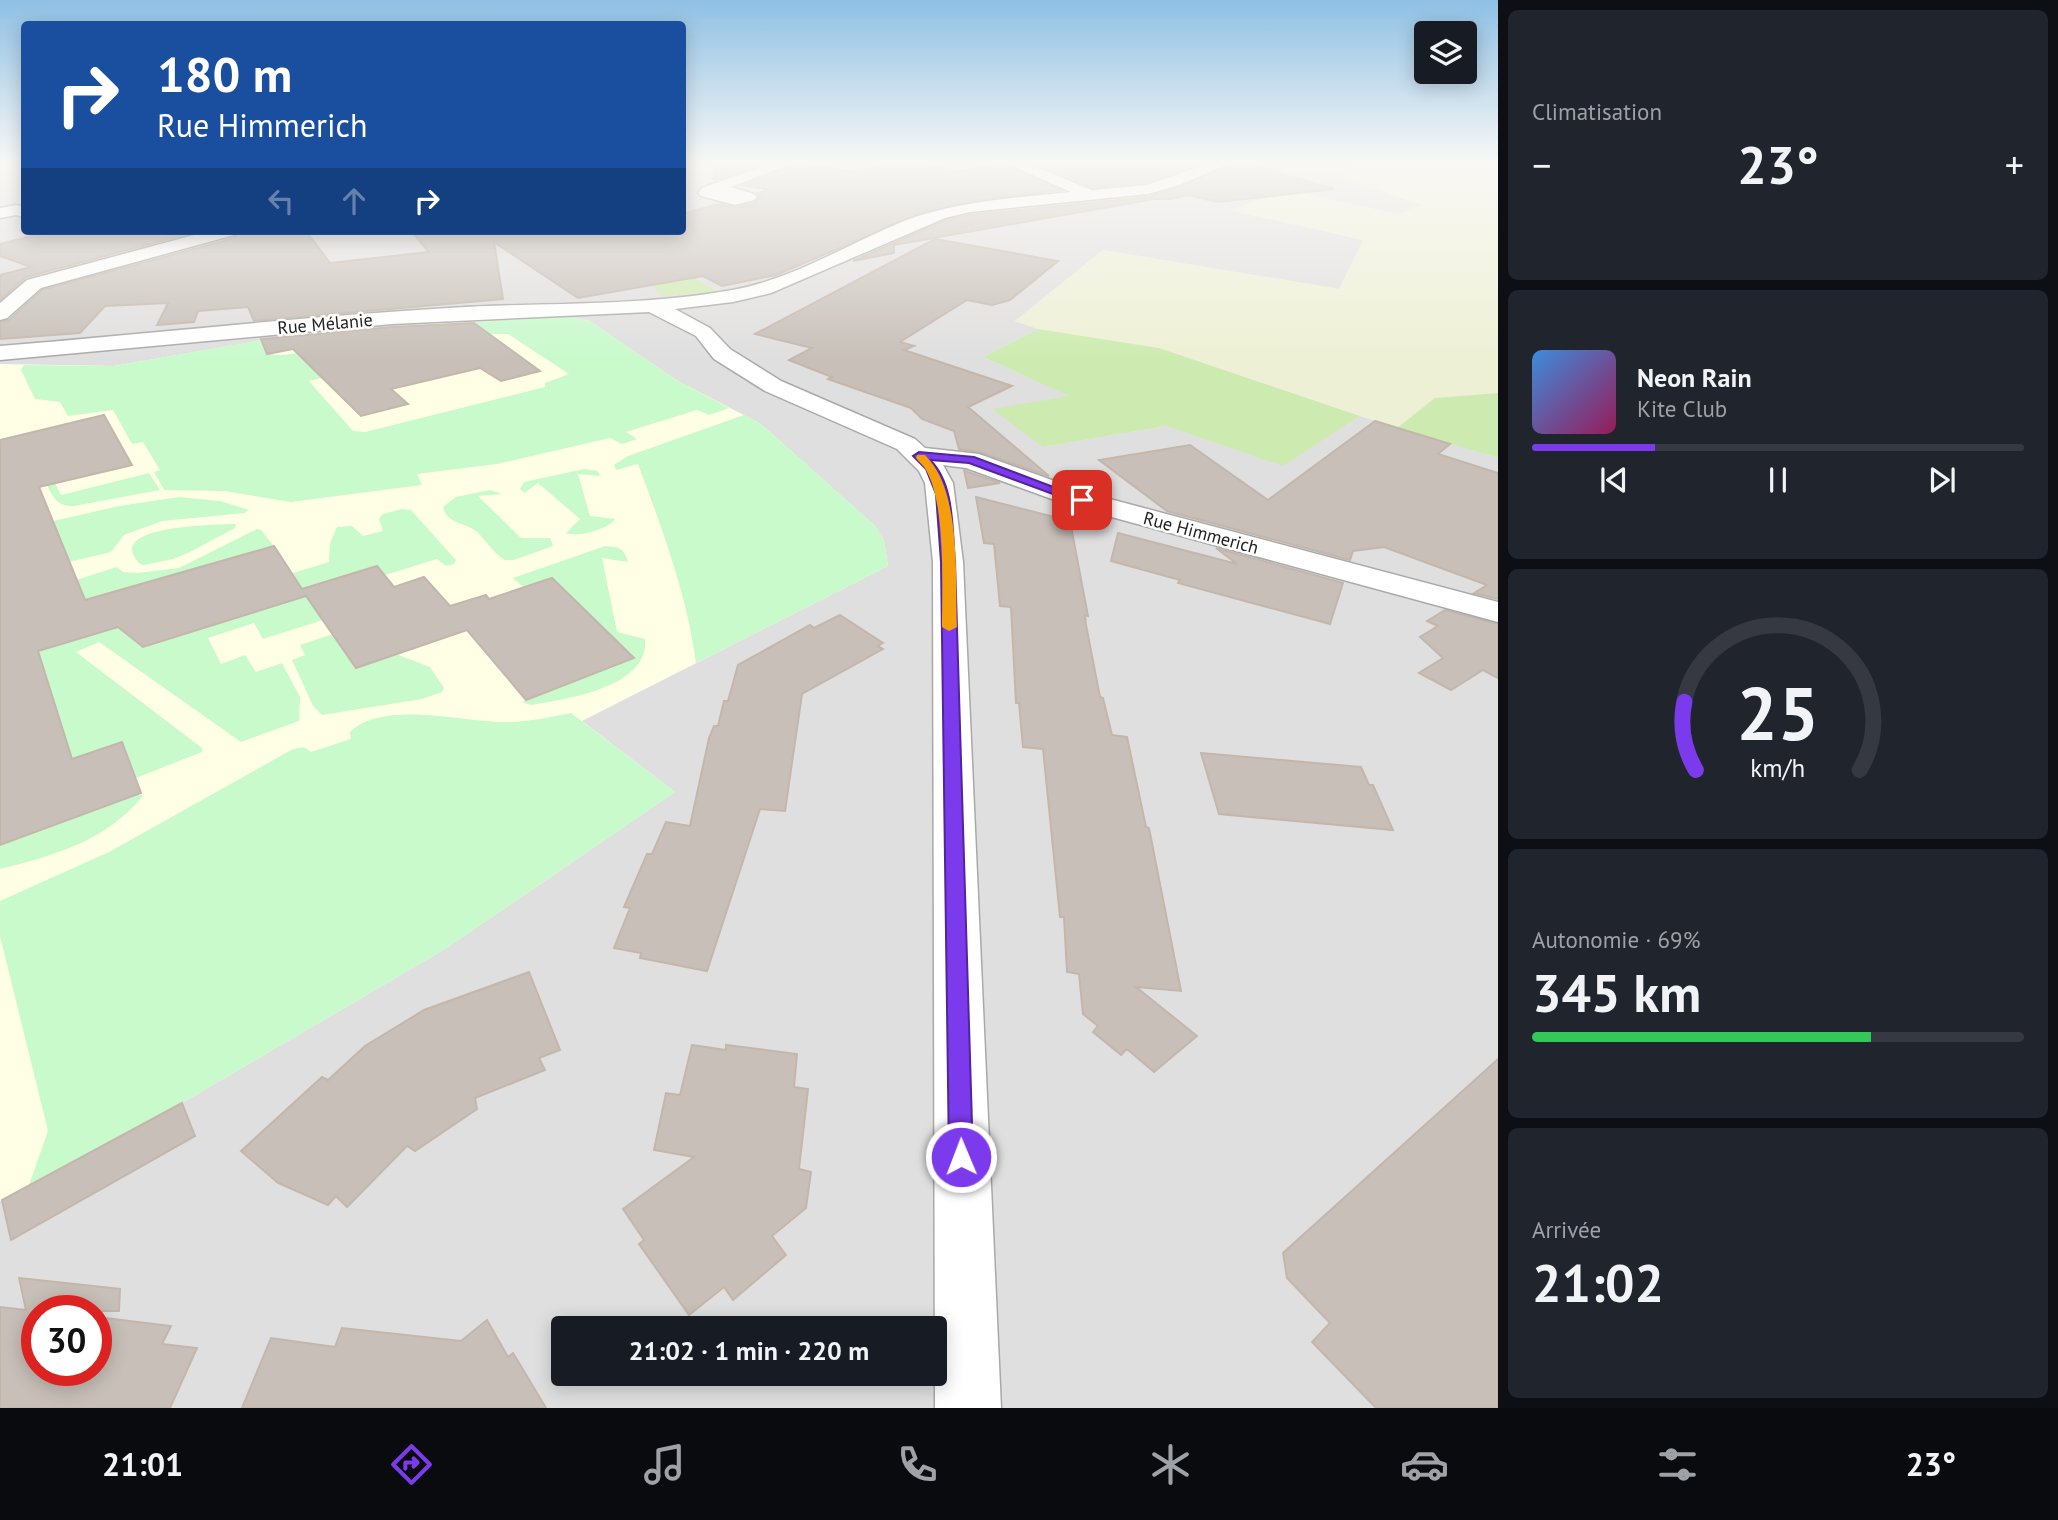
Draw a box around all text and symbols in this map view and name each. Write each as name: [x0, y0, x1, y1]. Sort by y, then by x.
map controls: [1414, 21, 1477, 84]
button: layers: [1414, 21, 1477, 84]
text: 180 m: [157, 42, 292, 106]
icon: right: [42, 49, 133, 140]
text: Climatisation: [1532, 97, 1662, 126]
text: Rue Himmerich: [157, 104, 367, 146]
text: 23°: [1737, 131, 1819, 198]
text: −: [1532, 140, 1551, 189]
text: +: [2005, 140, 2024, 189]
icon: left: [262, 182, 300, 220]
icon: ahead: [335, 182, 373, 220]
icon: right: [408, 182, 446, 220]
street label: Rue Mélanie: [276, 308, 374, 339]
text: Neon Rain: [1637, 361, 1752, 394]
text: Kite Club: [1637, 394, 1727, 423]
icon: previous: [1595, 461, 1633, 499]
icon: pause: [1759, 461, 1797, 499]
icon: next: [1923, 461, 1961, 499]
pin: [1052, 470, 1112, 530]
icon: arrive: [1063, 481, 1101, 519]
street label: Rue Himmerich: [1141, 506, 1261, 559]
text: 25: [1737, 666, 1819, 760]
text: km/h: [1751, 752, 1805, 784]
text: Autonomie · 69%: [1532, 925, 1700, 954]
text: 345 km: [1532, 959, 1701, 1026]
position arrow: [924, 1120, 998, 1194]
text: Arrivée: [1532, 1215, 1601, 1244]
text: 21:02: [1532, 1249, 1664, 1316]
speed limit sign: 30: [21, 1295, 112, 1386]
text: 21:02 · 1 min · 220 m: [629, 1334, 869, 1367]
icon: directions: [387, 1440, 436, 1489]
icon: music: [640, 1440, 689, 1489]
icon: phone: [893, 1440, 942, 1489]
icon: climate: [1146, 1440, 1195, 1489]
icon: car: [1400, 1440, 1449, 1489]
icon: filters: [1653, 1440, 1702, 1489]
text: 21:01: [102, 1443, 183, 1485]
text: 23°: [1906, 1443, 1956, 1485]

